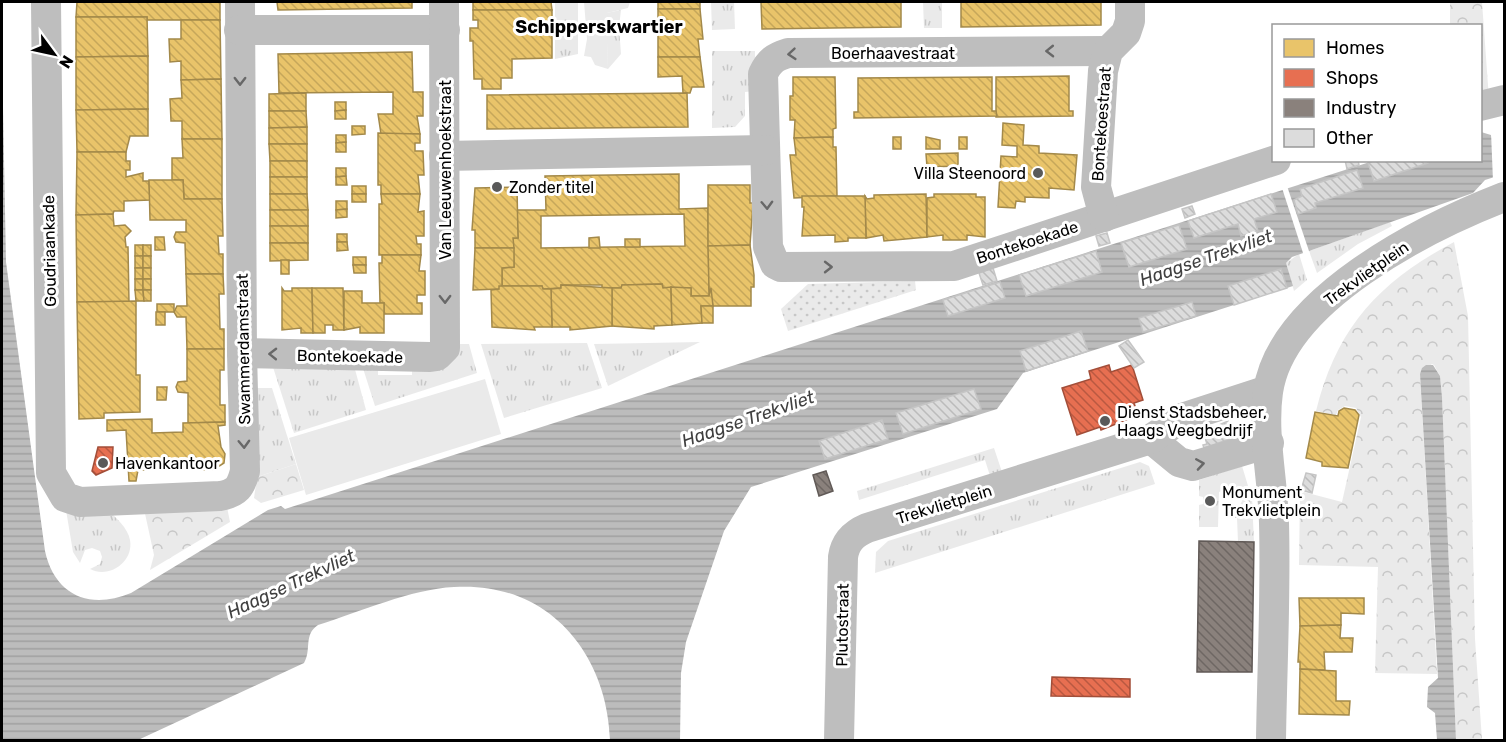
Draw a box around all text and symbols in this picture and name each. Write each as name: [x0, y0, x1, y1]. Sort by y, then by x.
district label: Schipperskwartier: [515, 16, 683, 38]
north arrow: [24, 24, 84, 84]
legend: [1272, 24, 1482, 162]
text: Homes: [1326, 37, 1384, 59]
street label: Boerhaavestraat: [831, 44, 955, 63]
one-way arrow: [1045, 45, 1054, 58]
one-way arrow: [787, 47, 797, 60]
text: N: [55, 52, 77, 72]
street label: Bontekoestraat: [1088, 66, 1115, 182]
text: Shops: [1326, 67, 1378, 89]
one-way arrow: [234, 76, 246, 85]
street label: Van Leeuwenhoekstraat: [436, 80, 455, 260]
text: Industry: [1326, 97, 1396, 119]
text: Other: [1326, 127, 1373, 149]
place label: Villa Steenoord: [914, 164, 1026, 183]
marker: Villa Steenoord: [1031, 166, 1045, 180]
place label: Zonder titel: [509, 178, 594, 197]
marker: Zonder titel: [490, 180, 504, 194]
street label: Goudriaankade: [39, 195, 60, 307]
one-way arrow: [760, 201, 773, 210]
street label: Bontekoekade: [974, 217, 1081, 268]
water label: Haagse Trekvliet: [1137, 225, 1276, 291]
street label: Trekvlietplein: [1320, 237, 1412, 310]
one-way arrow: [823, 261, 832, 273]
street label: Swammerdamstraat: [233, 273, 254, 425]
one-way arrow: [439, 294, 451, 303]
street label: Bontekoekade: [297, 346, 403, 367]
one-way arrow: [269, 348, 278, 360]
water label: Haagse Trekvliet: [679, 386, 818, 452]
place label: Dienst Stadsbeheer, Haags Veegbedrijf: [1117, 403, 1267, 440]
marker: Dienst Stadsbeheer, Haags Veegbedrijf: [1098, 414, 1112, 428]
one-way arrow: [238, 439, 251, 448]
place label: Havenkantoor: [115, 454, 220, 473]
marker: Havenkantoor: [96, 456, 110, 470]
one-way arrow: [1196, 458, 1205, 470]
street label: Trekvlietplein: [894, 481, 994, 528]
place label: Monument Trekvlietplein: [1222, 483, 1321, 520]
marker: Monument Trekvlietplein: [1203, 494, 1217, 508]
water label: Haagse Trekvliet: [223, 544, 359, 623]
street label: Plutostraat: [832, 583, 853, 667]

